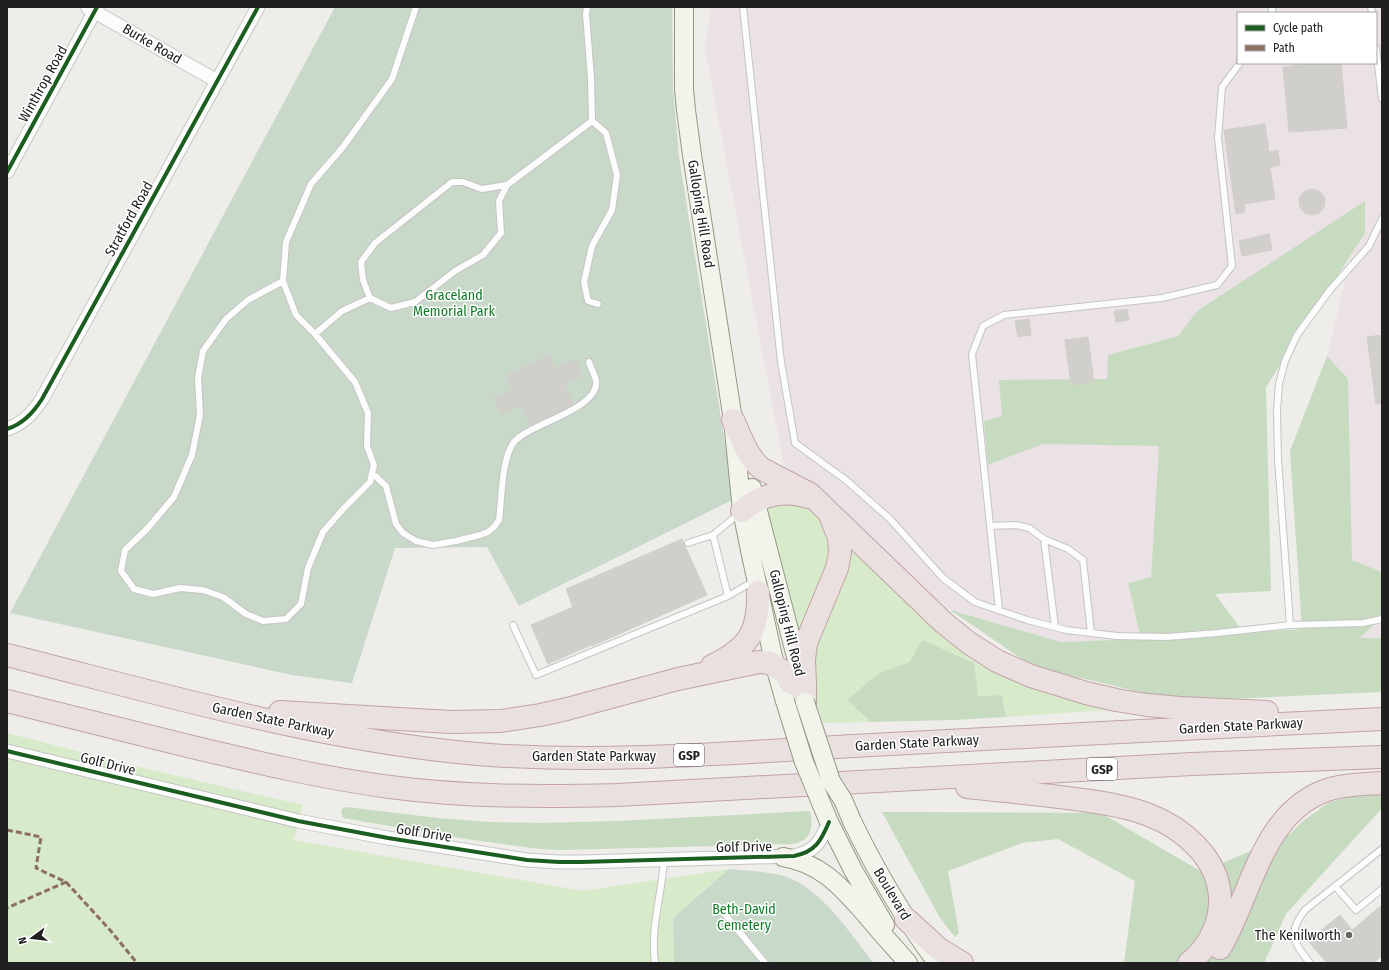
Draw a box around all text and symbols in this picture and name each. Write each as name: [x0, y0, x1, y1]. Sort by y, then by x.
legend: [1237, 12, 1377, 64]
street label: Burke Road: [119, 20, 185, 68]
text: Cycle path: [1273, 21, 1323, 35]
text: Path: [1273, 41, 1295, 55]
street label: Winthrop Road: [15, 43, 71, 125]
street label: Galloping Hill Road: [684, 159, 718, 269]
street label: Stratford Road: [101, 178, 157, 260]
park label: Graceland Memorial Park: [413, 287, 495, 320]
street label: Galloping Hill Road: [766, 568, 808, 678]
street label: Garden State Parkway: [211, 699, 336, 741]
street label: Garden State Parkway: [1179, 714, 1304, 738]
street label: Garden State Parkway: [855, 731, 980, 755]
road number: GSP: [674, 744, 704, 766]
street label: Garden State Parkway: [532, 748, 657, 765]
street label: Golf Drive: [79, 749, 137, 779]
road number: GSP: [1087, 758, 1117, 780]
street label: Golf Drive: [395, 820, 453, 846]
street label: Golf Drive: [716, 838, 772, 856]
street label: Boulevard: [870, 865, 914, 923]
park label: Beth-David Cemetery: [712, 901, 776, 934]
north arrow: [12, 918, 52, 958]
place label: The Kenilworth: [1255, 927, 1341, 944]
marker: The Kenilworth: [1344, 930, 1354, 940]
text: N: [16, 936, 30, 945]

